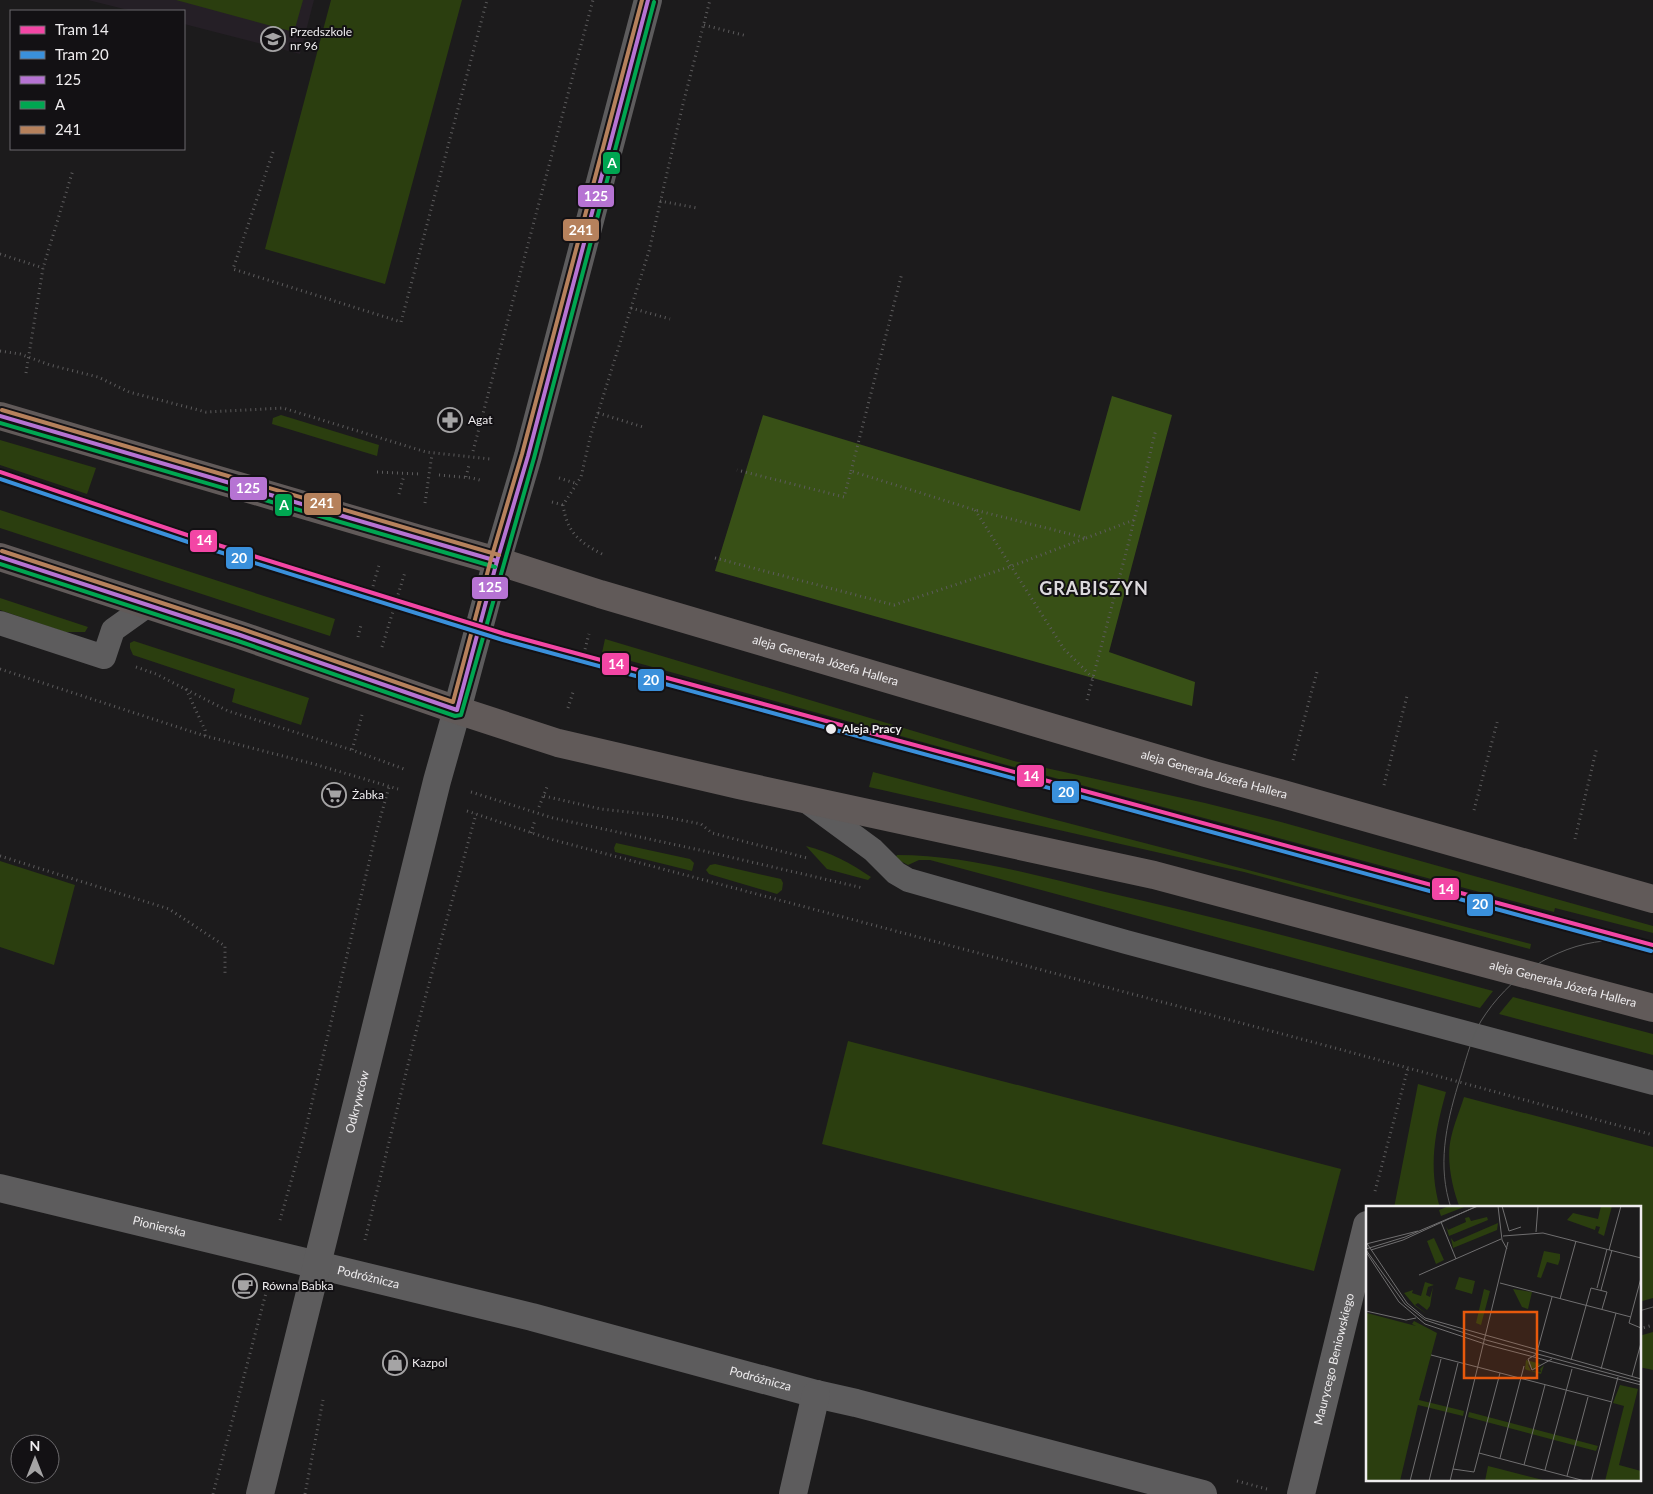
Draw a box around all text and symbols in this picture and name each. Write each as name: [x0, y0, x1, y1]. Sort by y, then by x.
legend: [10, 10, 185, 150]
text: Tram 14: [55, 20, 109, 38]
place label: Przedszkole nr 96: [290, 24, 352, 53]
school or university icon: Przedszkole nr 96: [260, 26, 286, 52]
text: Tram 20: [55, 45, 109, 63]
text: 125: [55, 70, 81, 88]
text: A: [55, 95, 66, 113]
text: 241: [55, 120, 81, 138]
line badge: A: [602, 151, 621, 175]
text: A: [606, 154, 617, 171]
line badge: 125: [577, 184, 615, 208]
text: 125: [584, 187, 608, 204]
line badge: 241: [562, 218, 600, 242]
text: 241: [569, 221, 593, 238]
pharmacy icon: Agat: [437, 407, 463, 433]
place label: Agat: [468, 412, 493, 427]
line badge: 125: [229, 476, 268, 501]
text: 125: [236, 479, 260, 496]
line badge: 241: [303, 492, 342, 516]
line badge: A: [274, 493, 293, 517]
text: 241: [310, 494, 334, 511]
text: A: [278, 496, 289, 513]
line badge: 14: [189, 529, 218, 553]
text: 14: [196, 531, 212, 548]
line badge: 20: [225, 546, 254, 570]
text: 20: [231, 549, 247, 566]
line badge: 125: [471, 576, 509, 600]
district label: GRABISZYN: [1039, 577, 1149, 599]
text: 125: [478, 578, 502, 595]
street label: aleja Generała Józefa Hallera: [751, 631, 900, 689]
line badge: 14: [601, 652, 630, 676]
text: 14: [608, 655, 624, 672]
line badge: 20: [637, 668, 665, 692]
text: 20: [643, 671, 659, 688]
place label: Aleja Pracy: [841, 721, 902, 736]
marker: Aleja Pracy: [824, 722, 838, 736]
street label: aleja Generała Józefa Hallera: [1139, 746, 1289, 802]
line badge: 14: [1016, 764, 1045, 788]
text: 14: [1023, 767, 1039, 784]
line badge: 20: [1051, 780, 1080, 804]
supermarket icon: Żabka: [321, 782, 347, 808]
text: 20: [1058, 783, 1074, 800]
place label: Żabka: [352, 787, 384, 802]
line badge: 14: [1431, 877, 1460, 901]
text: 14: [1438, 880, 1454, 897]
line badge: 20: [1466, 893, 1494, 917]
text: 20: [1472, 895, 1488, 912]
street label: aleja Generała Józefa Hallera: [1488, 957, 1638, 1010]
street label: Odkrywców: [342, 1068, 372, 1135]
inset map: [1366, 1206, 1640, 1482]
street label: Pionierska: [131, 1212, 188, 1240]
street label: Podróżnicza: [336, 1262, 401, 1292]
cafe icon: Równa Babka: [232, 1273, 258, 1299]
place label: Równa Babka: [262, 1278, 333, 1293]
street label: Maurycego Beniowskiego: [1310, 1291, 1357, 1426]
shop icon: Kazpol: [382, 1350, 408, 1376]
place label: Kazpol: [412, 1355, 448, 1370]
street label: Podróżnicza: [728, 1363, 793, 1394]
north arrow: [10, 1434, 60, 1484]
text: N: [30, 1437, 40, 1454]

